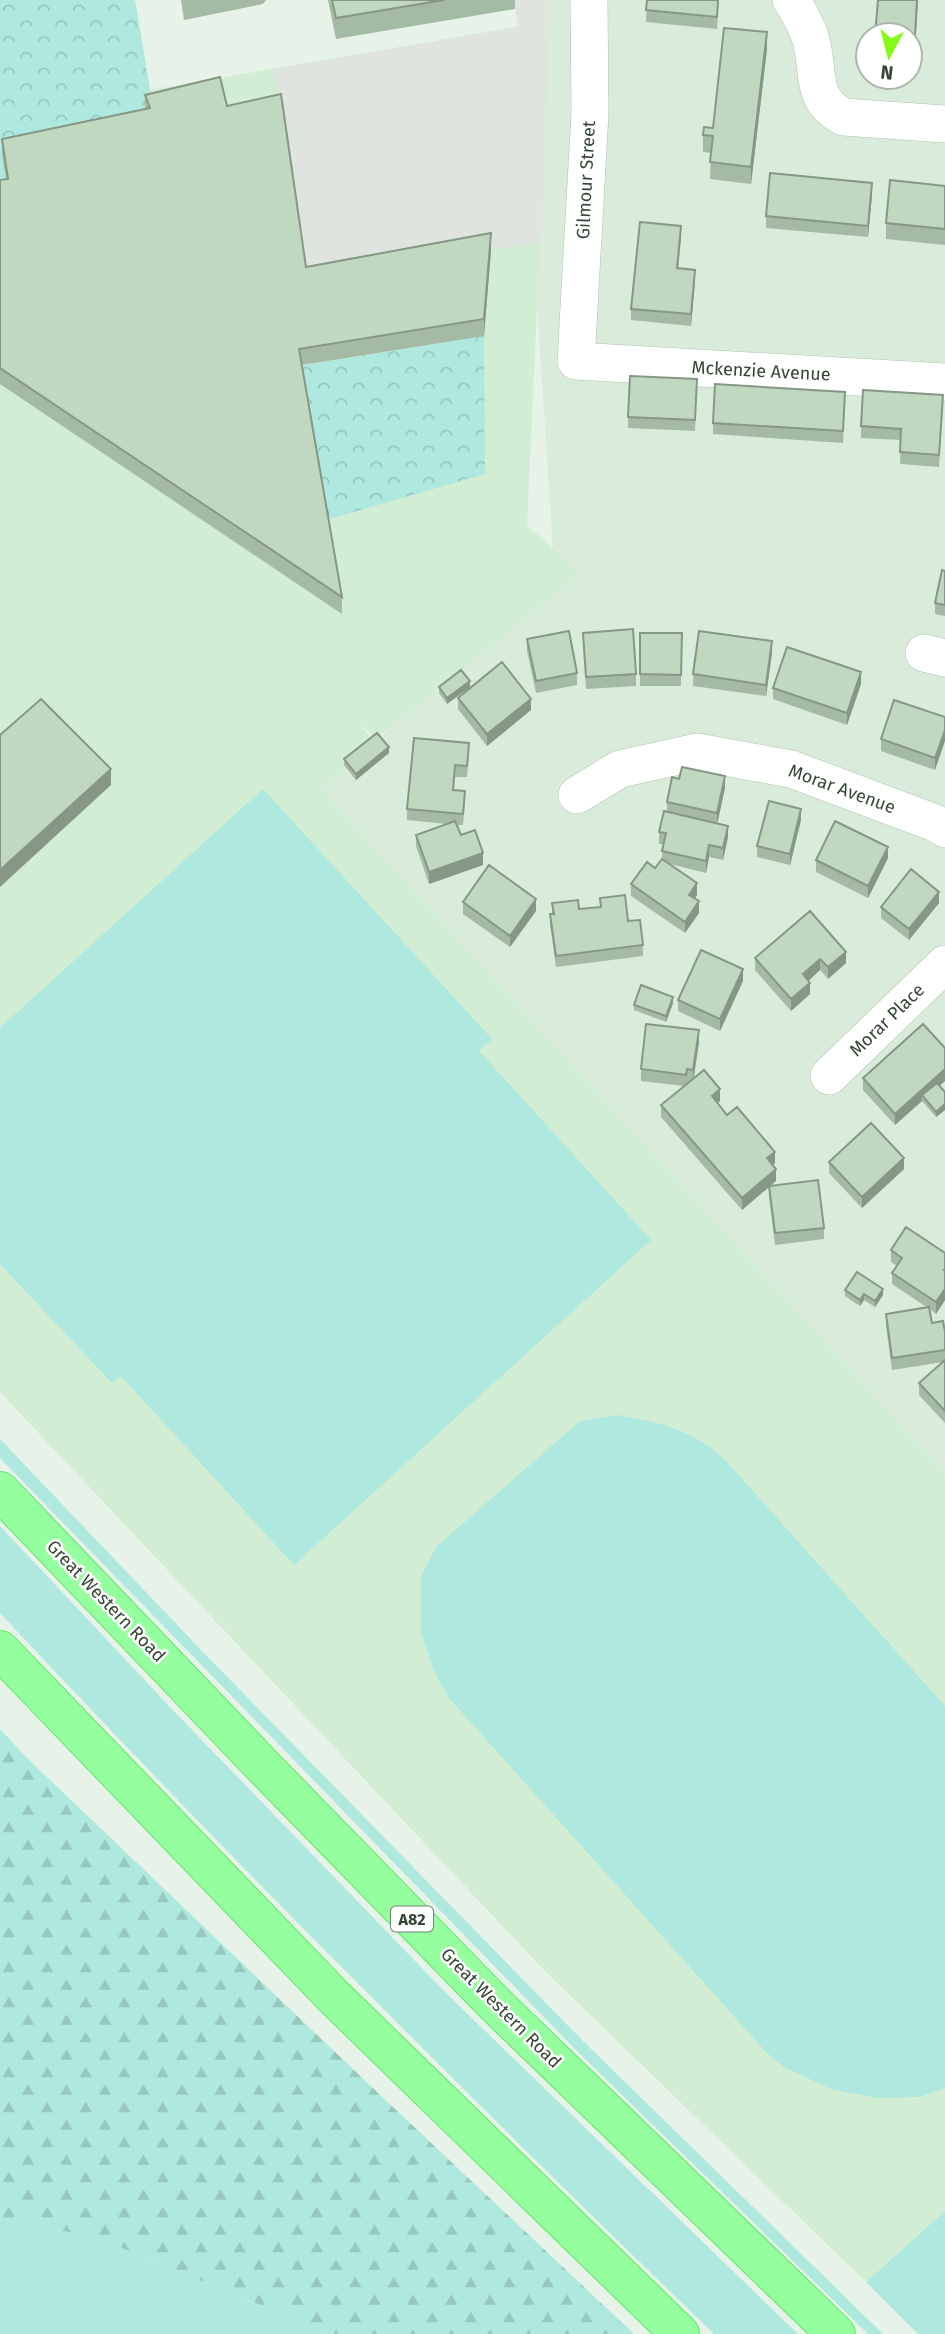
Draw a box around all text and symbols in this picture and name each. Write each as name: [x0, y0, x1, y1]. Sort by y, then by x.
north arrow: [854, 21, 924, 91]
text: N: [879, 60, 895, 85]
street label: Gilmour Street: [572, 120, 600, 240]
street label: Mckenzie Avenue: [691, 356, 831, 386]
street label: Morar Avenue: [786, 759, 898, 819]
street label: Morar Place: [845, 979, 929, 1061]
street label: Great Western Road: [42, 1535, 170, 1667]
road number: A82: [391, 1907, 433, 1932]
street label: Great Western Road: [436, 1943, 566, 2073]

